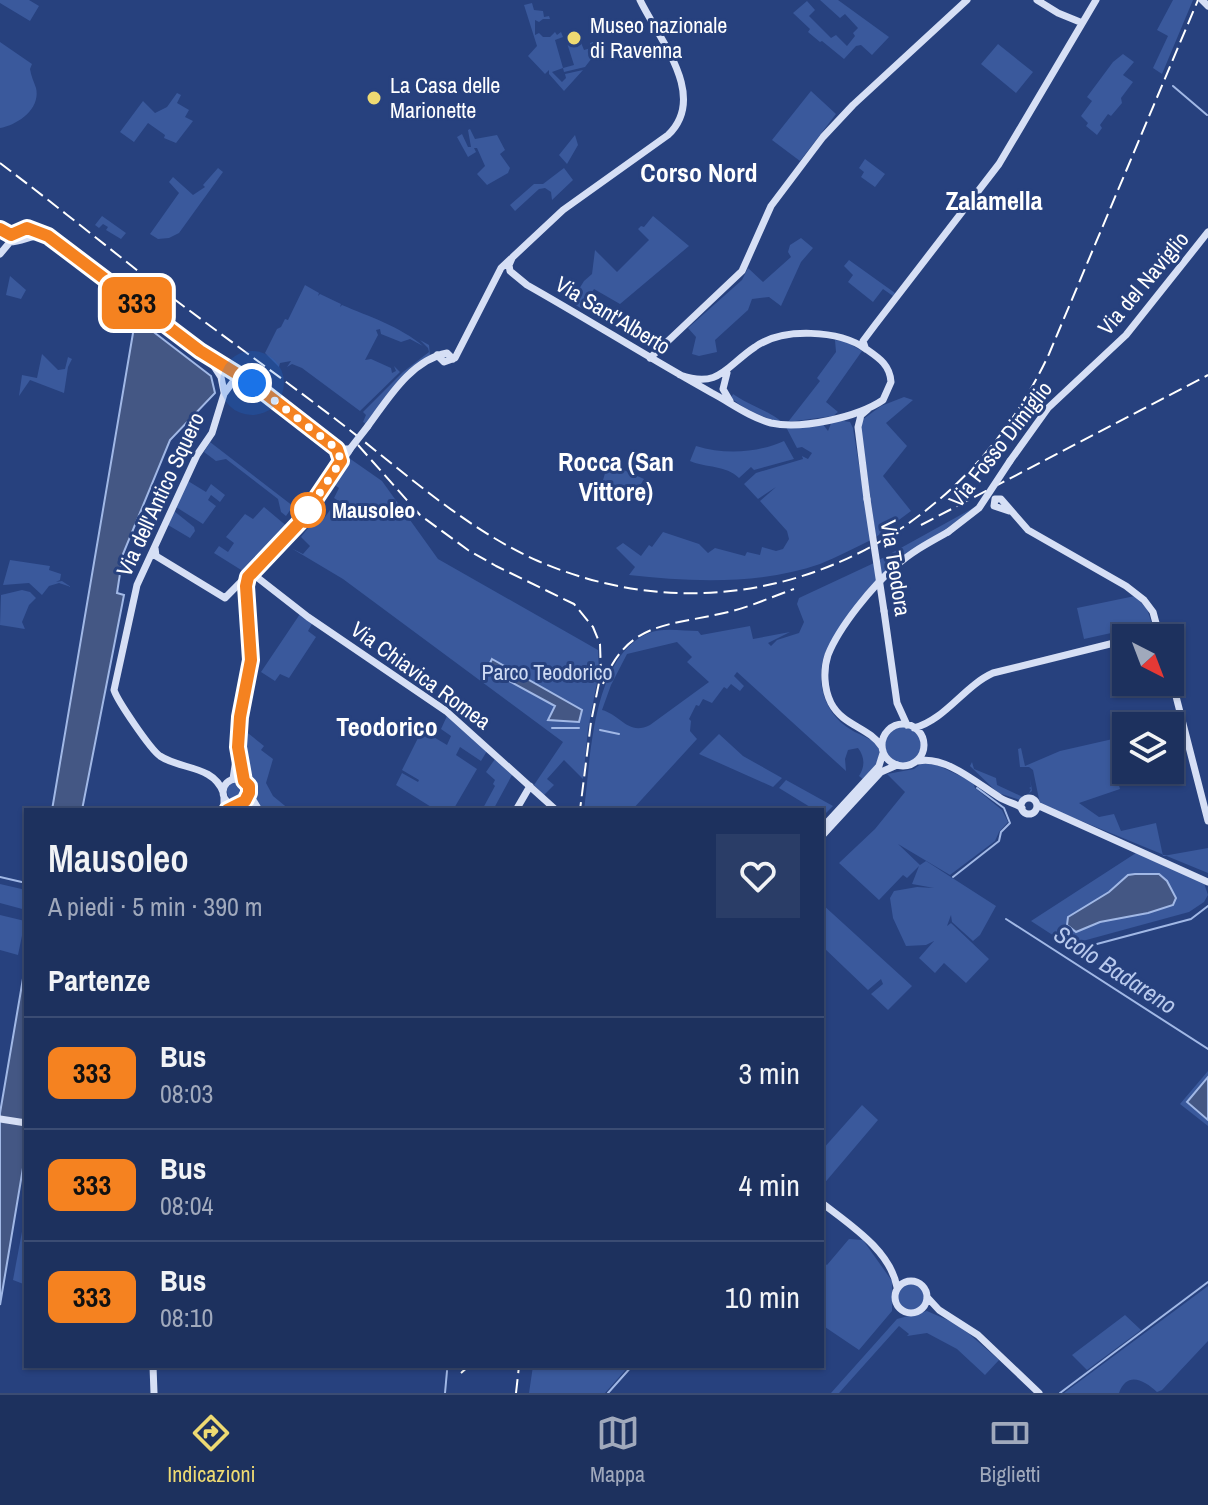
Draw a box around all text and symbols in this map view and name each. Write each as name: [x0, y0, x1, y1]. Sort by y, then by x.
place label: Museo nazionale di Ravenna: [590, 10, 727, 65]
marker: Museo nazionale di Ravenna: [565, 29, 583, 47]
place label: La Casa delle Marionette: [390, 70, 500, 125]
marker: La Casa delle Marionette: [365, 89, 383, 107]
district label: Corso Nord: [640, 155, 758, 190]
district label: Zalamella: [945, 183, 1043, 218]
street label: Via del Naviglio: [1091, 225, 1195, 341]
street label: Via Sant'Alberto: [550, 269, 676, 361]
line badge: 333: [91, 277, 183, 329]
text: 333: [118, 284, 156, 322]
your location: [232, 363, 272, 403]
street label: Via Fosso Dimiglio: [941, 375, 1059, 513]
street label: Via dell'Antico Squero: [109, 407, 211, 581]
district label: Rocca (San Vittore): [558, 444, 674, 509]
marker: Mausoleo: [291, 493, 325, 527]
place label: Mausoleo: [332, 495, 415, 525]
street label: Via Teodora: [874, 518, 918, 618]
street label: Via Chiavica Romea: [345, 614, 497, 736]
north arrow: [1112, 624, 1184, 696]
map controls: [1112, 624, 1184, 784]
park label: Parco Teodorico: [481, 657, 613, 687]
district label: Teodorico: [336, 709, 438, 744]
button: layers: [1112, 712, 1184, 784]
text: Mausoleo: [48, 833, 189, 884]
button: heart: [716, 834, 800, 918]
text: A piedi · 5 min · 390 m: [48, 889, 263, 924]
water label: Scolo Badareno: [1048, 918, 1183, 1021]
text: Partenze: [48, 960, 151, 1000]
text: Bus: [160, 1036, 206, 1076]
text: 3 min: [738, 1053, 800, 1093]
text: 333: [73, 1054, 111, 1092]
text: 08:03: [160, 1076, 213, 1111]
text: Bus: [160, 1148, 206, 1188]
text: 4 min: [738, 1165, 800, 1205]
text: 333: [73, 1166, 111, 1204]
text: 08:04: [160, 1188, 213, 1223]
text: Bus: [160, 1260, 206, 1300]
text: 10 min: [725, 1277, 800, 1317]
text: 333: [73, 1278, 111, 1316]
text: 08:10: [160, 1300, 213, 1335]
tab: Indicazioni: [167, 1411, 255, 1489]
tab: Mappa: [590, 1411, 645, 1489]
tab: Biglietti: [980, 1411, 1041, 1489]

